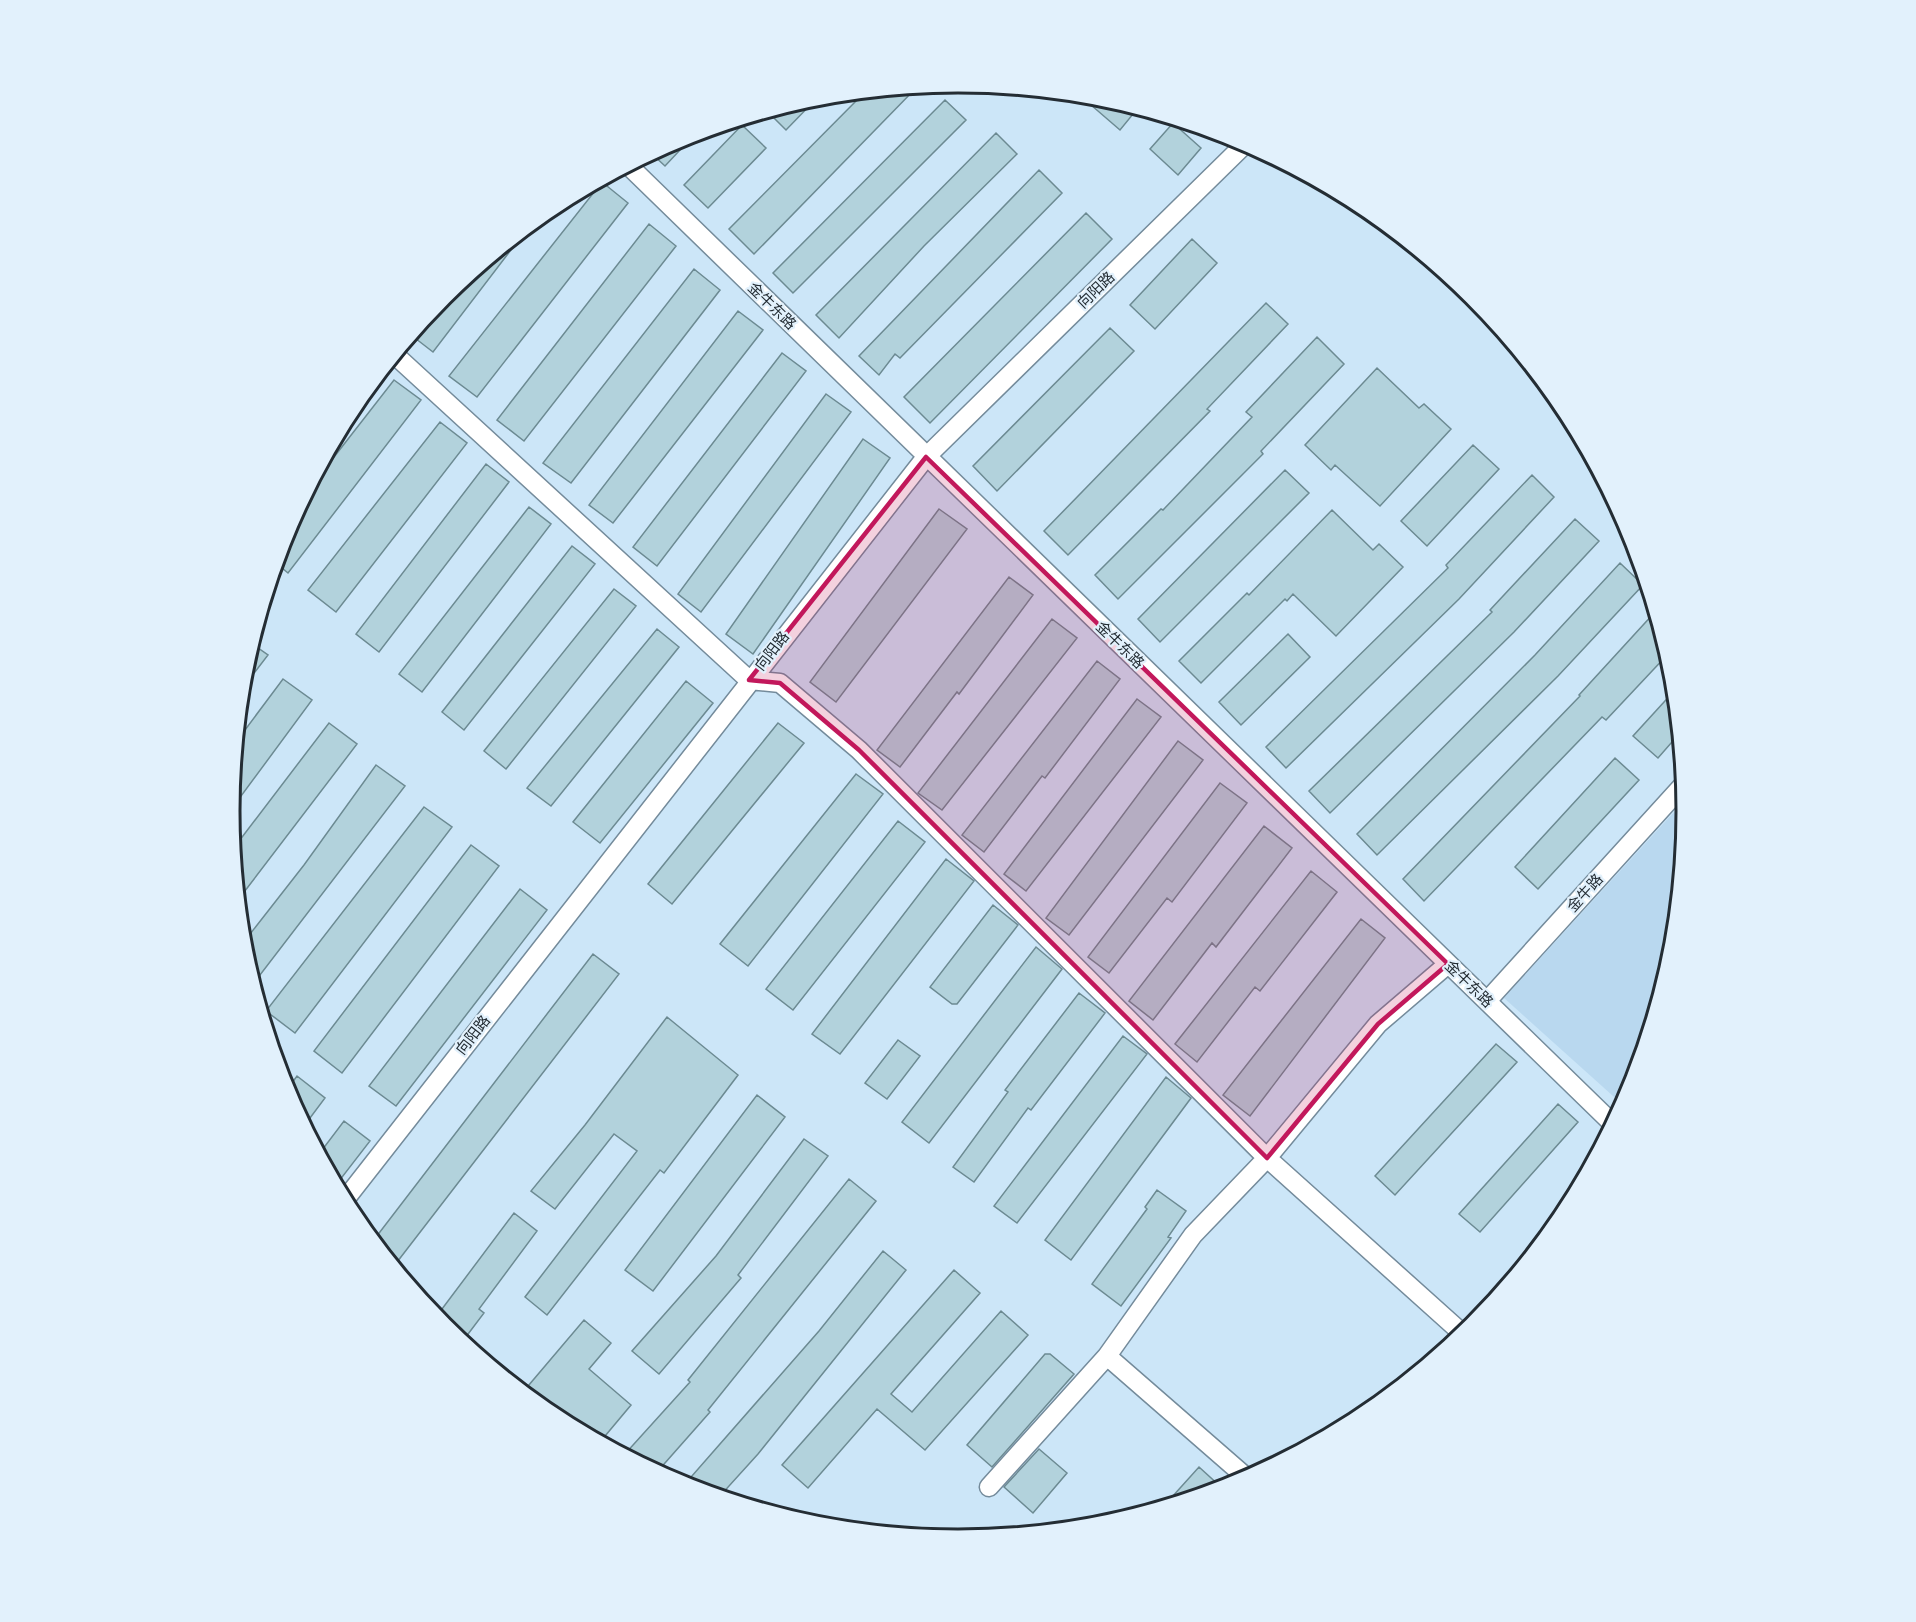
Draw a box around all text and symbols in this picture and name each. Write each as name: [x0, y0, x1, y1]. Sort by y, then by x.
street label: 向阳路: [1071, 266, 1120, 314]
street label: 金牛东路: [743, 277, 802, 335]
street label: 金牛东路: [1091, 616, 1150, 674]
street label: 向阳路: [749, 626, 795, 676]
street label: 金牛路: [1561, 868, 1608, 917]
street label: 金牛东路: [1440, 955, 1499, 1013]
street label: 向阳路: [450, 1010, 496, 1060]

